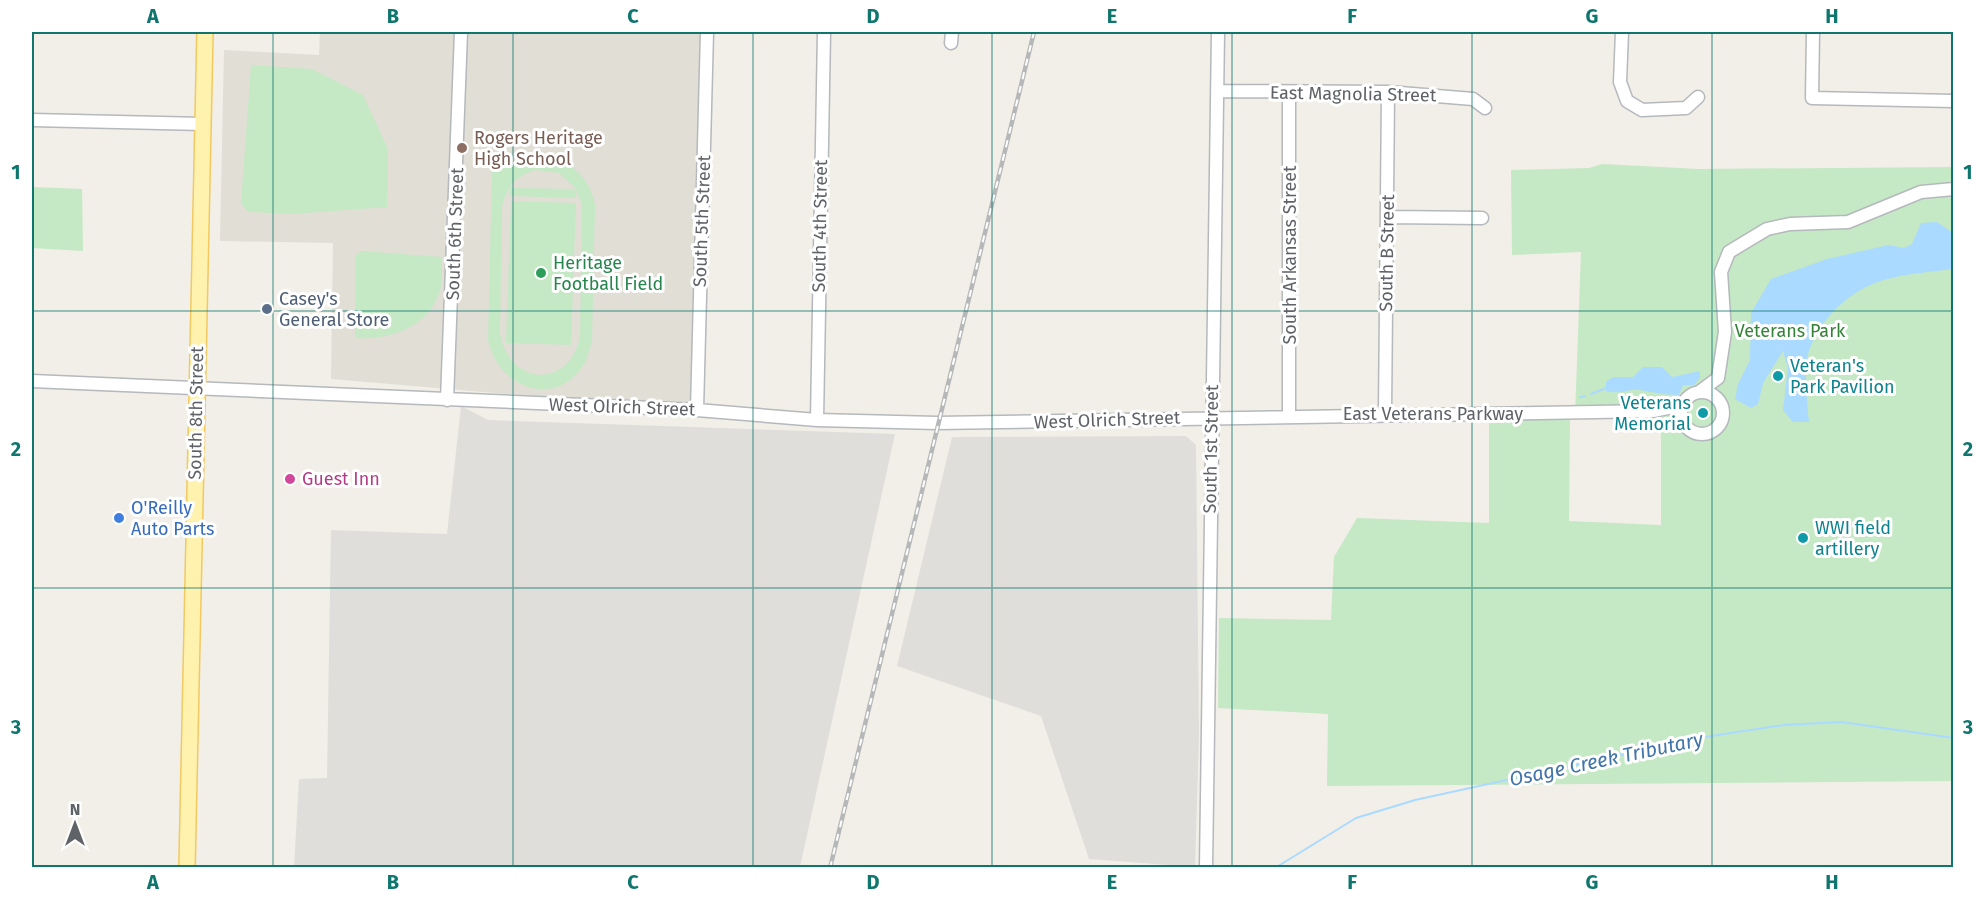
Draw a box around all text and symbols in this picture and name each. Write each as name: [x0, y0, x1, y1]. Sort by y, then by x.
text: A: [146, 4, 160, 28]
text: B: [387, 4, 399, 28]
text: C: [627, 4, 639, 28]
text: D: [866, 4, 880, 28]
text: E: [1107, 4, 1117, 28]
text: F: [1347, 4, 1357, 28]
text: G: [1586, 4, 1598, 28]
text: H: [1825, 4, 1839, 28]
street label: East Magnolia Street: [1270, 82, 1437, 106]
place label: Rogers Heritage High School: [474, 127, 603, 170]
marker: Rogers Heritage High School: [455, 141, 469, 155]
street label: South 5th Street: [689, 154, 715, 287]
street label: South 4th Street: [808, 159, 832, 293]
text: 1: [11, 160, 21, 184]
text: 1: [1963, 160, 1973, 184]
street label: South Arkansas Street: [1279, 165, 1301, 345]
street label: South 6th Street: [442, 167, 468, 301]
street label: South B Street: [1375, 194, 1399, 312]
place label: Heritage Football Field: [553, 252, 663, 295]
marker: Heritage Football Field: [534, 266, 548, 280]
place label: Casey's General Store: [279, 288, 389, 331]
marker: Casey's General Store: [260, 302, 274, 316]
park label: Veterans Park: [1735, 320, 1846, 342]
street label: South 8th Street: [184, 346, 208, 480]
place label: Veteran's Park Pavilion: [1790, 355, 1895, 398]
marker: Veteran's Park Pavilion: [1771, 369, 1785, 383]
street label: South 1st Street: [1199, 384, 1223, 514]
place label: Veterans Memorial: [1614, 392, 1691, 435]
street label: West Olrich Street: [548, 393, 696, 421]
street label: East Veterans Parkway: [1343, 403, 1523, 425]
street label: West Olrich Street: [1033, 406, 1181, 434]
marker: Veterans Memorial: [1696, 406, 1710, 420]
text: 2: [11, 437, 21, 461]
text: 2: [1963, 437, 1973, 461]
place label: Guest Inn: [302, 468, 380, 490]
marker: Guest Inn: [283, 472, 297, 486]
place label: O'Reilly Auto Parts: [131, 497, 214, 540]
marker: O'Reilly Auto Parts: [112, 511, 126, 525]
place label: WWI field artillery: [1815, 517, 1891, 560]
marker: WWI field artillery: [1796, 531, 1810, 545]
text: 3: [10, 715, 21, 739]
text: 3: [1962, 715, 1973, 739]
water label: Osage Creek Tributary: [1507, 726, 1706, 791]
north arrow: [45, 794, 105, 854]
text: N: [70, 800, 80, 819]
text: A: [146, 870, 160, 894]
text: B: [387, 870, 399, 894]
text: C: [627, 870, 639, 894]
text: D: [866, 870, 880, 894]
text: E: [1107, 870, 1117, 894]
text: F: [1347, 870, 1357, 894]
text: G: [1586, 870, 1598, 894]
text: H: [1825, 870, 1839, 894]

